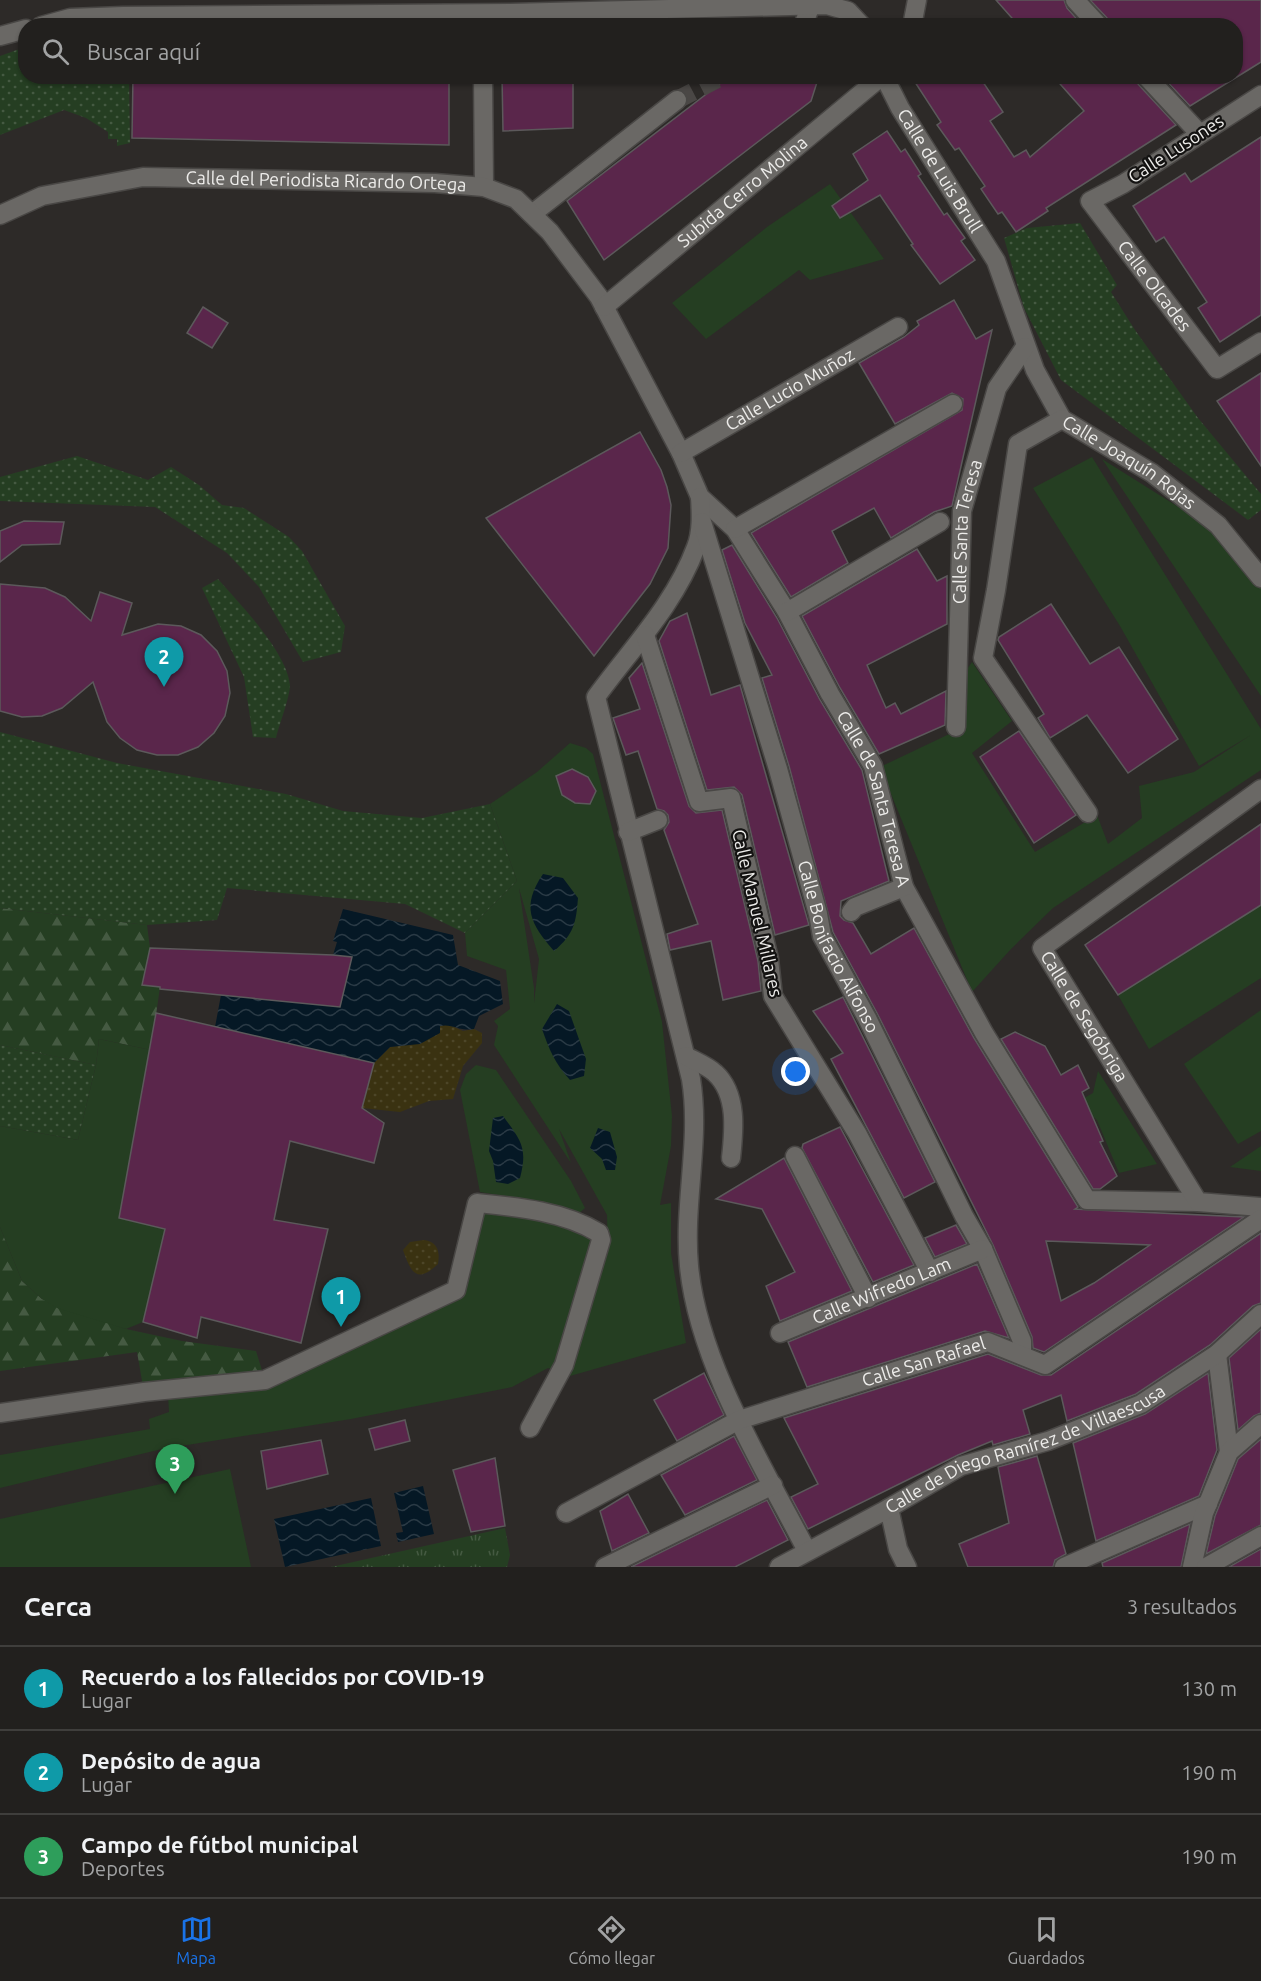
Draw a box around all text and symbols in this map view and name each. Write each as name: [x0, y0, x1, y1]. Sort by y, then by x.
search box: [18, 18, 1243, 84]
icon: search: [39, 35, 72, 68]
text: Buscar aquí: [87, 39, 200, 64]
street label: Calle de Luis Brull: [894, 105, 987, 236]
street label: Calle Lusones: [1124, 110, 1227, 186]
street label: Subida Cerro Molina: [673, 132, 811, 251]
street label: Calle del Periodista Ricardo Ortega: [185, 167, 467, 195]
street label: Calle Olcades: [1114, 236, 1196, 335]
street label: Calle Lucio Muñoz: [721, 344, 857, 434]
street label: Calle Joaquín Rojas: [1059, 411, 1200, 513]
street label: Calle Santa Teresa: [948, 457, 985, 604]
pin: 2: [144, 638, 184, 687]
street label: Calle de Santa Teresa A: [833, 707, 915, 889]
street label: Calle Manuel Millares: [729, 827, 787, 999]
street label: Calle Bonifacio Alfonso: [795, 858, 884, 1036]
street label: Calle de Segóbriga: [1037, 947, 1133, 1085]
your location: [781, 1057, 810, 1086]
street label: Calle Wifredo Lam: [809, 1252, 953, 1328]
pin: 1: [322, 1278, 360, 1327]
street label: Calle San Rafael: [859, 1332, 988, 1390]
street label: Calle de Diego Ramírez de Villaescusa: [881, 1380, 1168, 1517]
pin: 3: [156, 1444, 195, 1494]
text: Cerca: [24, 1592, 92, 1621]
text: 3 resultados: [1127, 1595, 1237, 1618]
text: Recuerdo a los fallecidos por COVID-19: [81, 1664, 485, 1689]
text: 1: [38, 1677, 49, 1700]
text: 130 m: [1181, 1677, 1237, 1700]
text: Lugar: [81, 1689, 132, 1712]
text: Depósito de agua: [81, 1748, 261, 1773]
text: 2: [38, 1761, 49, 1784]
text: 190 m: [1181, 1761, 1237, 1784]
text: Lugar: [81, 1773, 132, 1796]
text: Campo de fútbol municipal: [81, 1832, 358, 1857]
text: 3: [38, 1845, 49, 1868]
text: 190 m: [1181, 1845, 1237, 1868]
text: Deportes: [81, 1857, 165, 1880]
tab: Mapa: [176, 1913, 216, 1967]
tab: Cómo llegar: [568, 1913, 655, 1967]
tab: Guardados: [1008, 1913, 1085, 1967]

